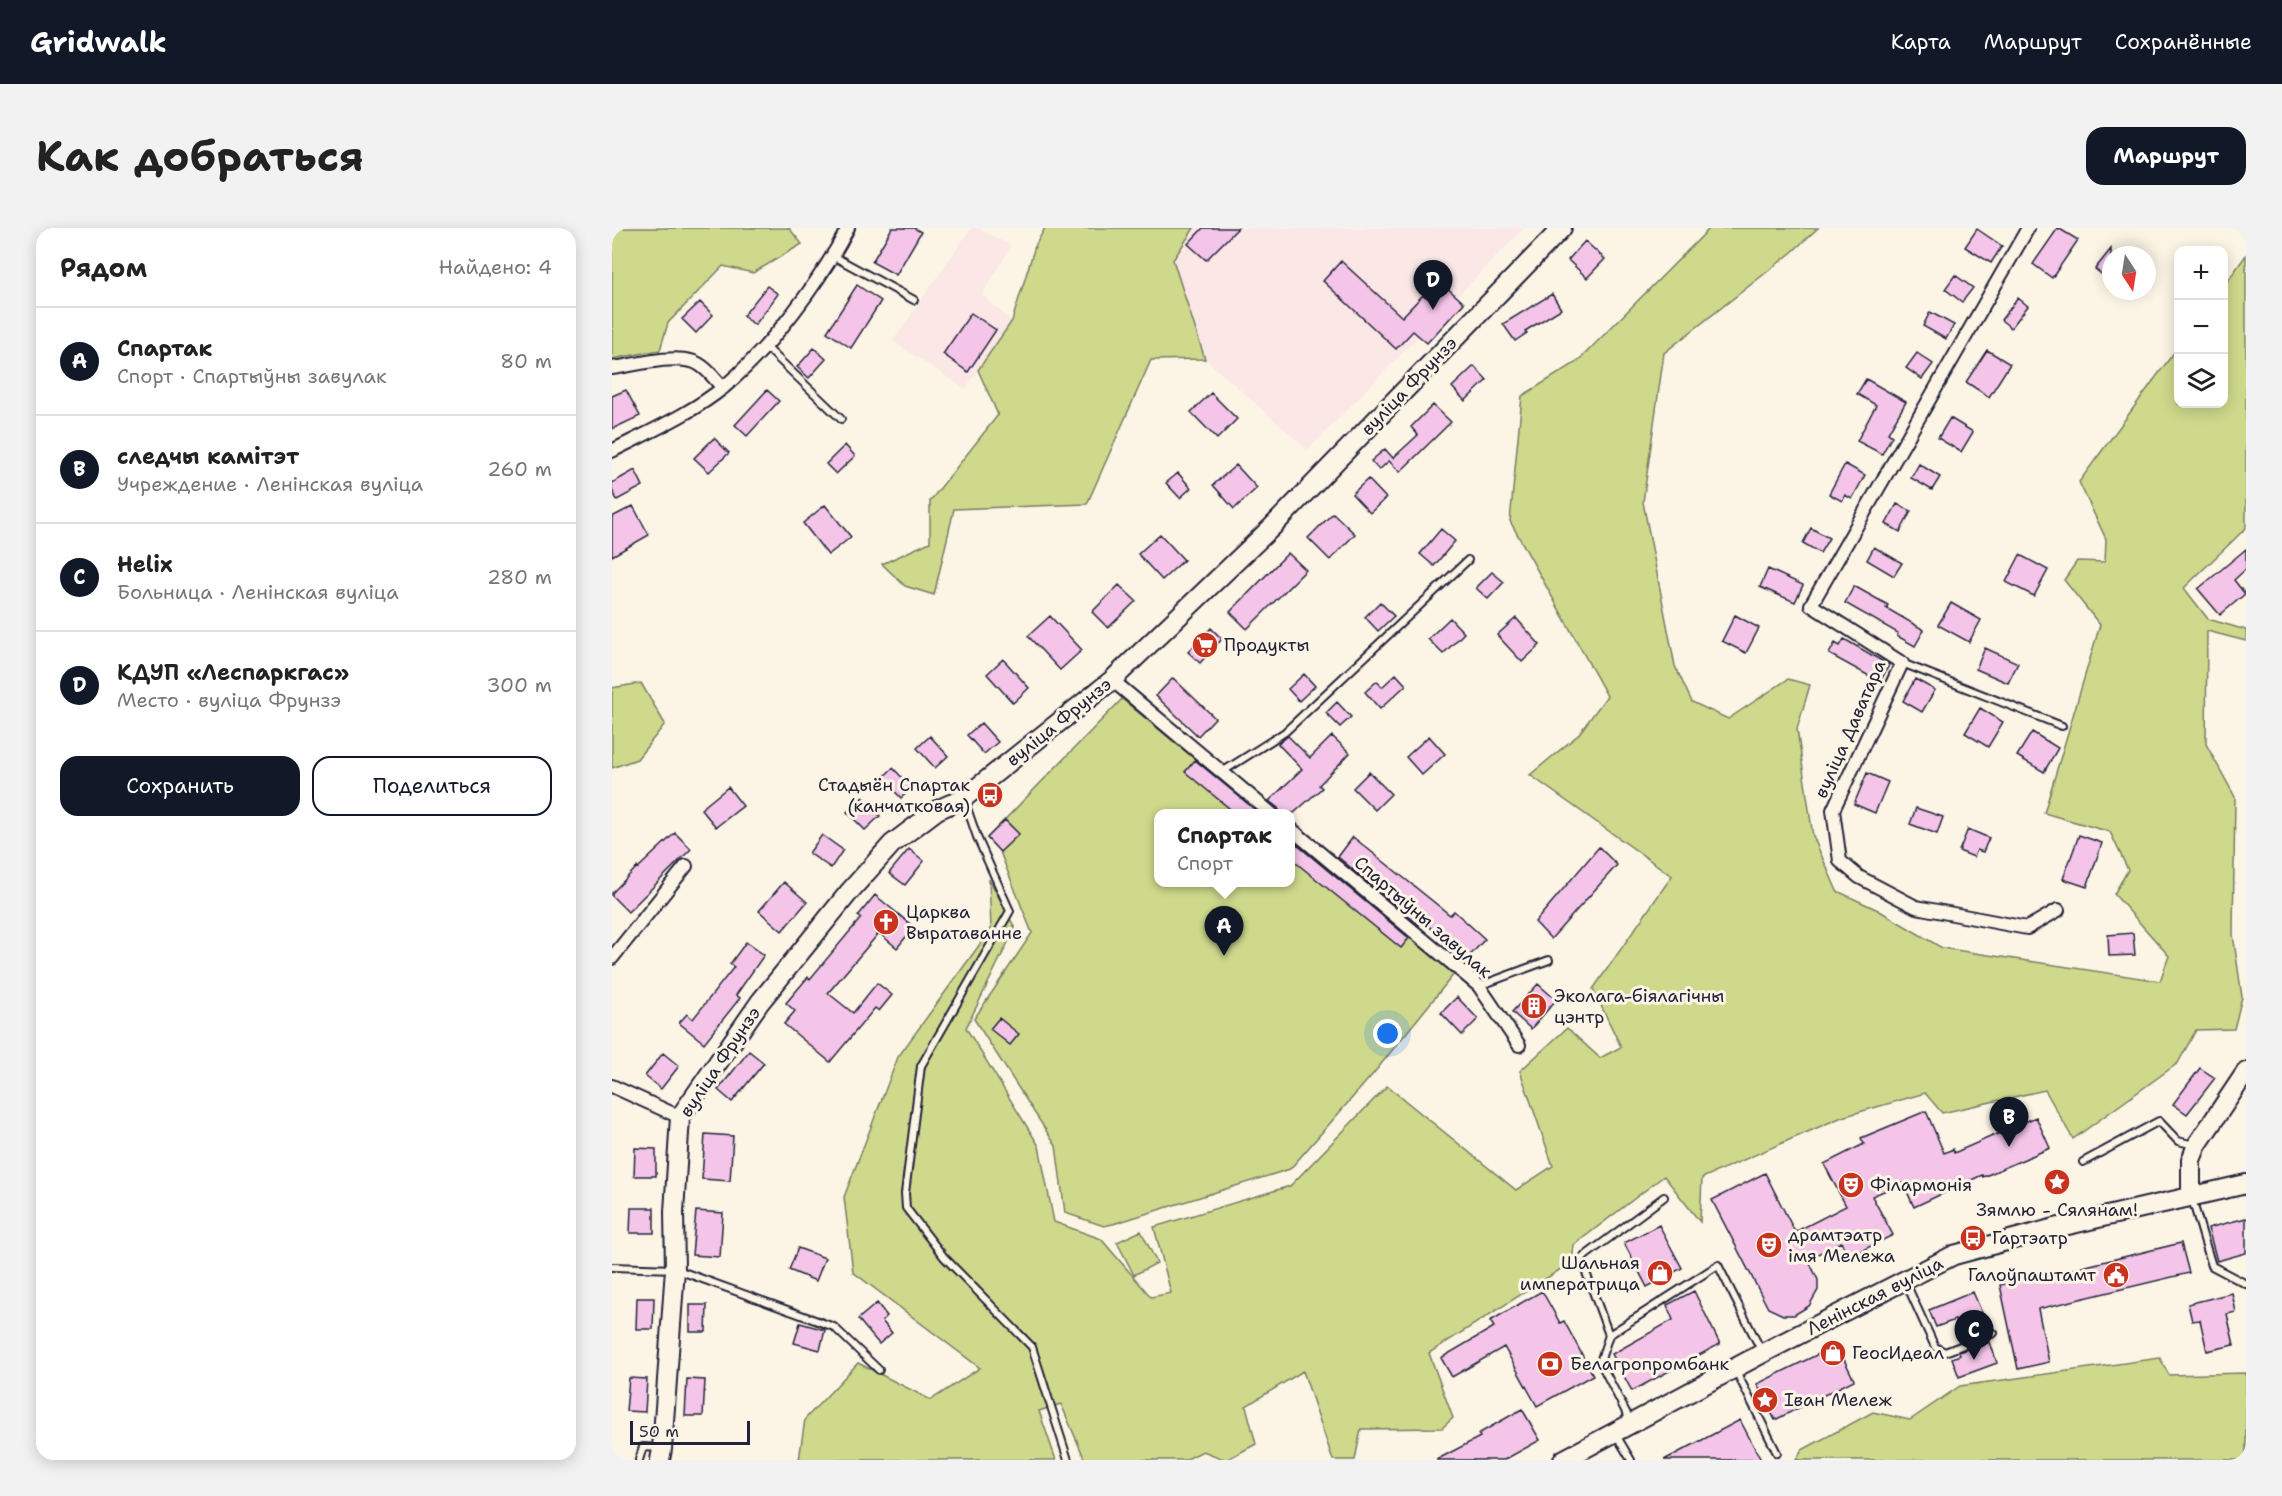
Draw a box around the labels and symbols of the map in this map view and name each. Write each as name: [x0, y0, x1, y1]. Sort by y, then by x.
north arrow: [2102, 246, 2156, 300]
pin: D: [1414, 260, 1452, 310]
street label: вуліца Фрунзэ: [1356, 331, 1462, 441]
supermarket icon: Продукты: [1190, 630, 1220, 660]
place label: Продукты: [1224, 633, 1310, 657]
street label: вуліца Даватара: [1809, 656, 1891, 802]
street label: вуліца Фрунзэ: [1002, 672, 1116, 772]
place label: Стадыён Спартак (канчатковая): [818, 773, 970, 818]
bus stop icon: Стадыён Спартак (канчатковая): [975, 780, 1005, 810]
street label: Спартыўны завулак: [1349, 851, 1497, 984]
place label: Царква Выратаванне: [906, 900, 1022, 945]
pin: A: [1204, 906, 1244, 956]
church icon: Царква Выратаванне: [871, 907, 901, 937]
place label: Эколага-біялагічны цэнтр: [1554, 984, 1724, 1029]
building icon: Эколага-біялагічны цэнтр: [1519, 991, 1549, 1021]
street label: вуліца Фрунзэ: [674, 1002, 766, 1122]
your location: [1373, 1019, 1402, 1048]
pin: B: [1990, 1098, 2028, 1147]
place icon: Зямлю - Сялянам!: [2042, 1167, 2072, 1197]
theatre icon: Філармонія: [1836, 1170, 1866, 1200]
place label: Філармонія: [1870, 1173, 1972, 1197]
place label: Зямлю - Сялянам!: [1976, 1198, 2138, 1222]
place label: драмтэатр імя Мележа: [1788, 1223, 1895, 1268]
bus stop icon: Гартэатр: [1958, 1223, 1988, 1253]
place label: Гартэатр: [1992, 1226, 2068, 1250]
theatre icon: драмтэатр імя Мележа: [1754, 1230, 1784, 1260]
place label: Шальная императрица: [1520, 1251, 1640, 1296]
street label: Ленінская вуліца: [1803, 1251, 1947, 1341]
shop icon: Шальная императрица: [1645, 1258, 1675, 1288]
public building icon: Галоўпаштамт: [2101, 1260, 2131, 1290]
place label: Галоўпаштамт: [1968, 1263, 2097, 1287]
pin: C: [1954, 1310, 1994, 1360]
shop icon: ГеосИдеал: [1818, 1338, 1848, 1368]
place label: ГеосИдеал: [1852, 1341, 1944, 1365]
bank icon: Белагропромбанк: [1535, 1349, 1565, 1379]
place label: Белагропромбанк: [1570, 1352, 1730, 1376]
place icon: Іван Мележ: [1750, 1385, 1780, 1415]
place label: Іван Мележ: [1784, 1388, 1892, 1412]
scale bar: [630, 1418, 750, 1446]

